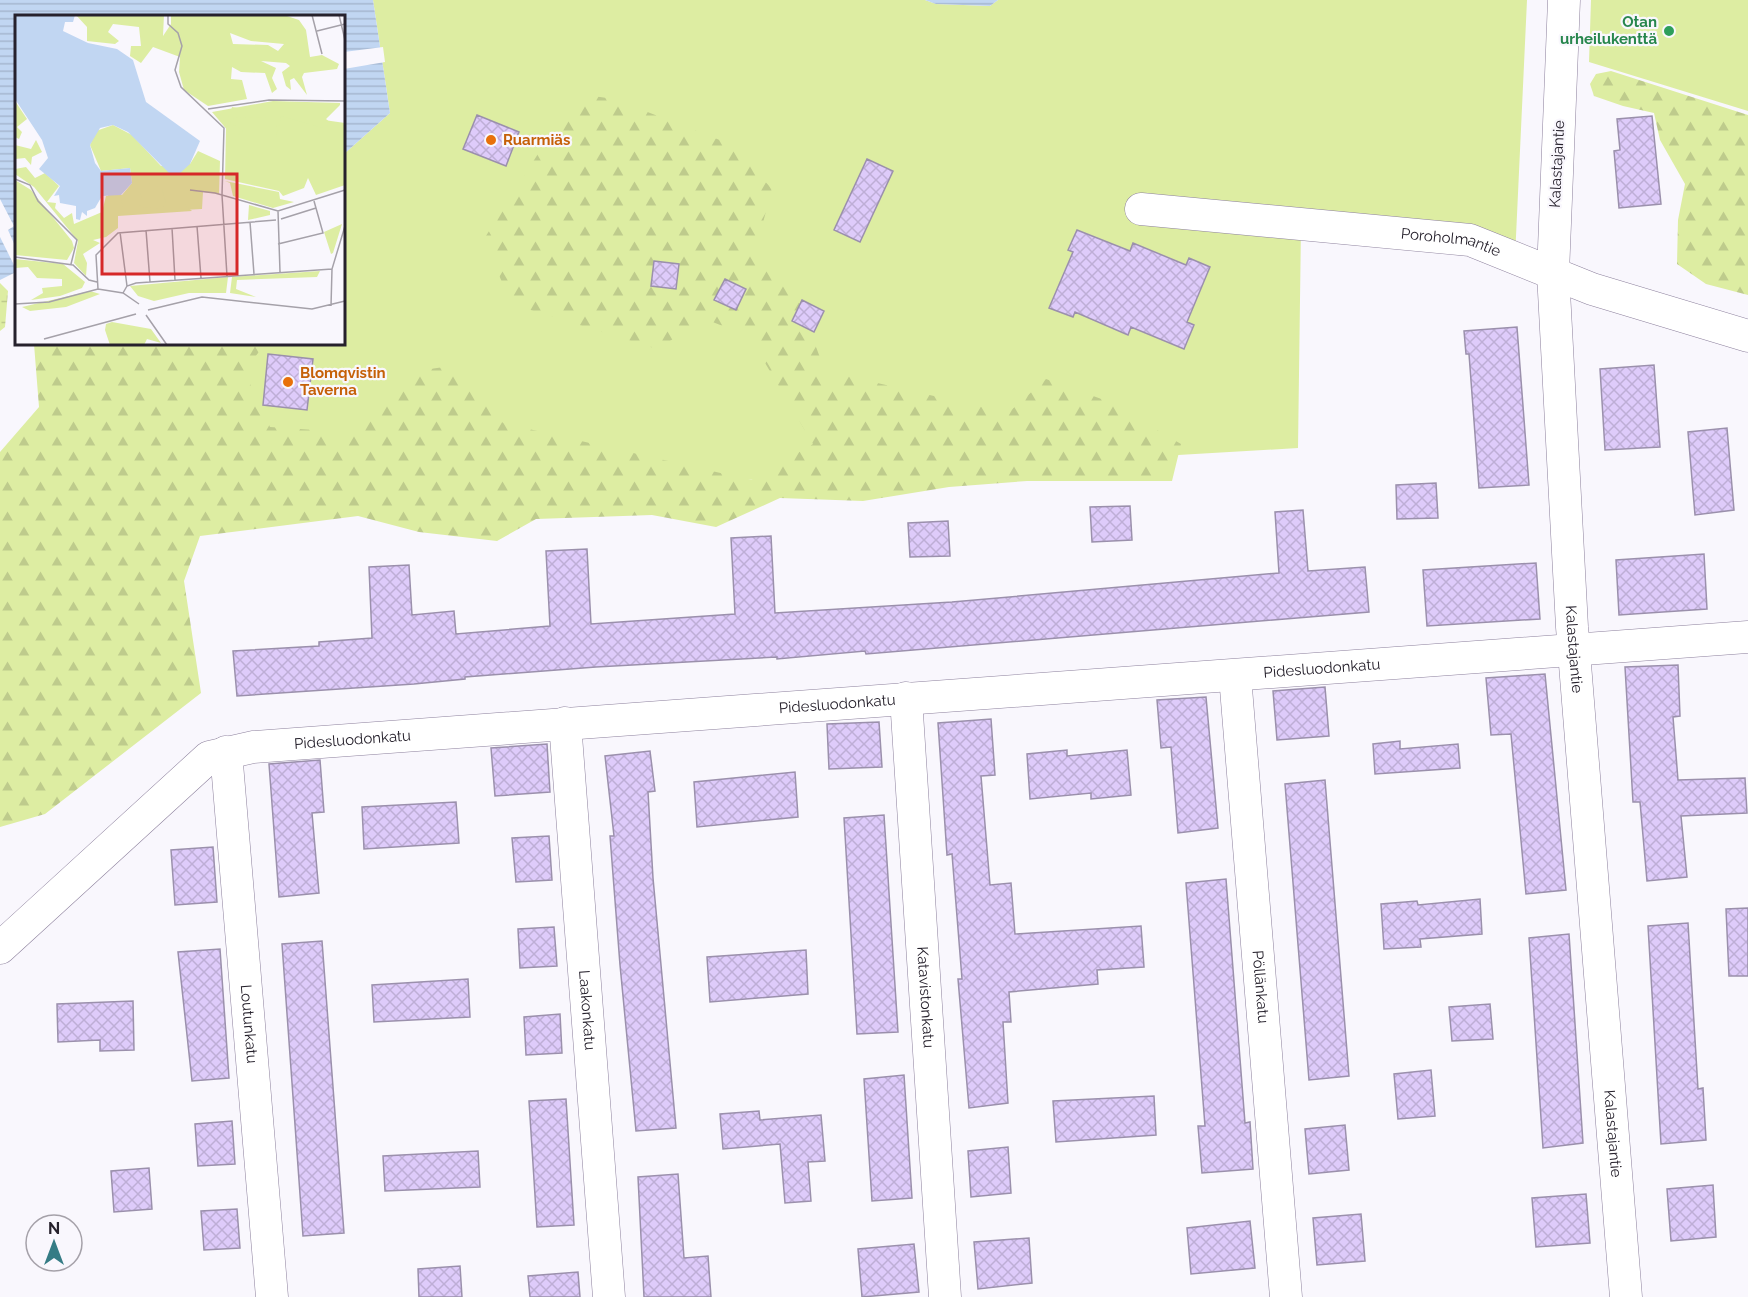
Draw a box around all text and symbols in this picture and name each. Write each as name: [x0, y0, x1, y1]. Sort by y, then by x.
place label: Otan urheilukenttä: [1560, 13, 1657, 48]
inset map: [15, 15, 345, 345]
marker: Otan urheilukenttä: [1662, 24, 1676, 38]
street label: Kalastajantie: [1546, 119, 1568, 208]
place label: Ruarmiäs: [503, 131, 570, 149]
marker: Ruarmiäs: [484, 133, 498, 147]
street label: Poroholmantie: [1400, 225, 1504, 260]
place label: Blomqvistin Taverna: [300, 364, 386, 399]
marker: Blomqvistin Taverna: [281, 375, 295, 389]
street label: Kalastajantie: [1562, 605, 1586, 694]
street label: Pidesluodonkatu: [1263, 655, 1381, 682]
street label: Pidesluodonkatu: [778, 691, 896, 717]
street label: Pidesluodonkatu: [293, 726, 412, 753]
street label: Katavistonkatu: [913, 946, 938, 1049]
street label: Pöllänkatu: [1249, 950, 1273, 1024]
street label: Laakonkatu: [575, 969, 599, 1051]
street label: Loutunkatu: [237, 984, 261, 1064]
street label: Kalastajantie: [1600, 1089, 1625, 1178]
north arrow: [24, 1213, 84, 1273]
text: N: [48, 1219, 60, 1238]

